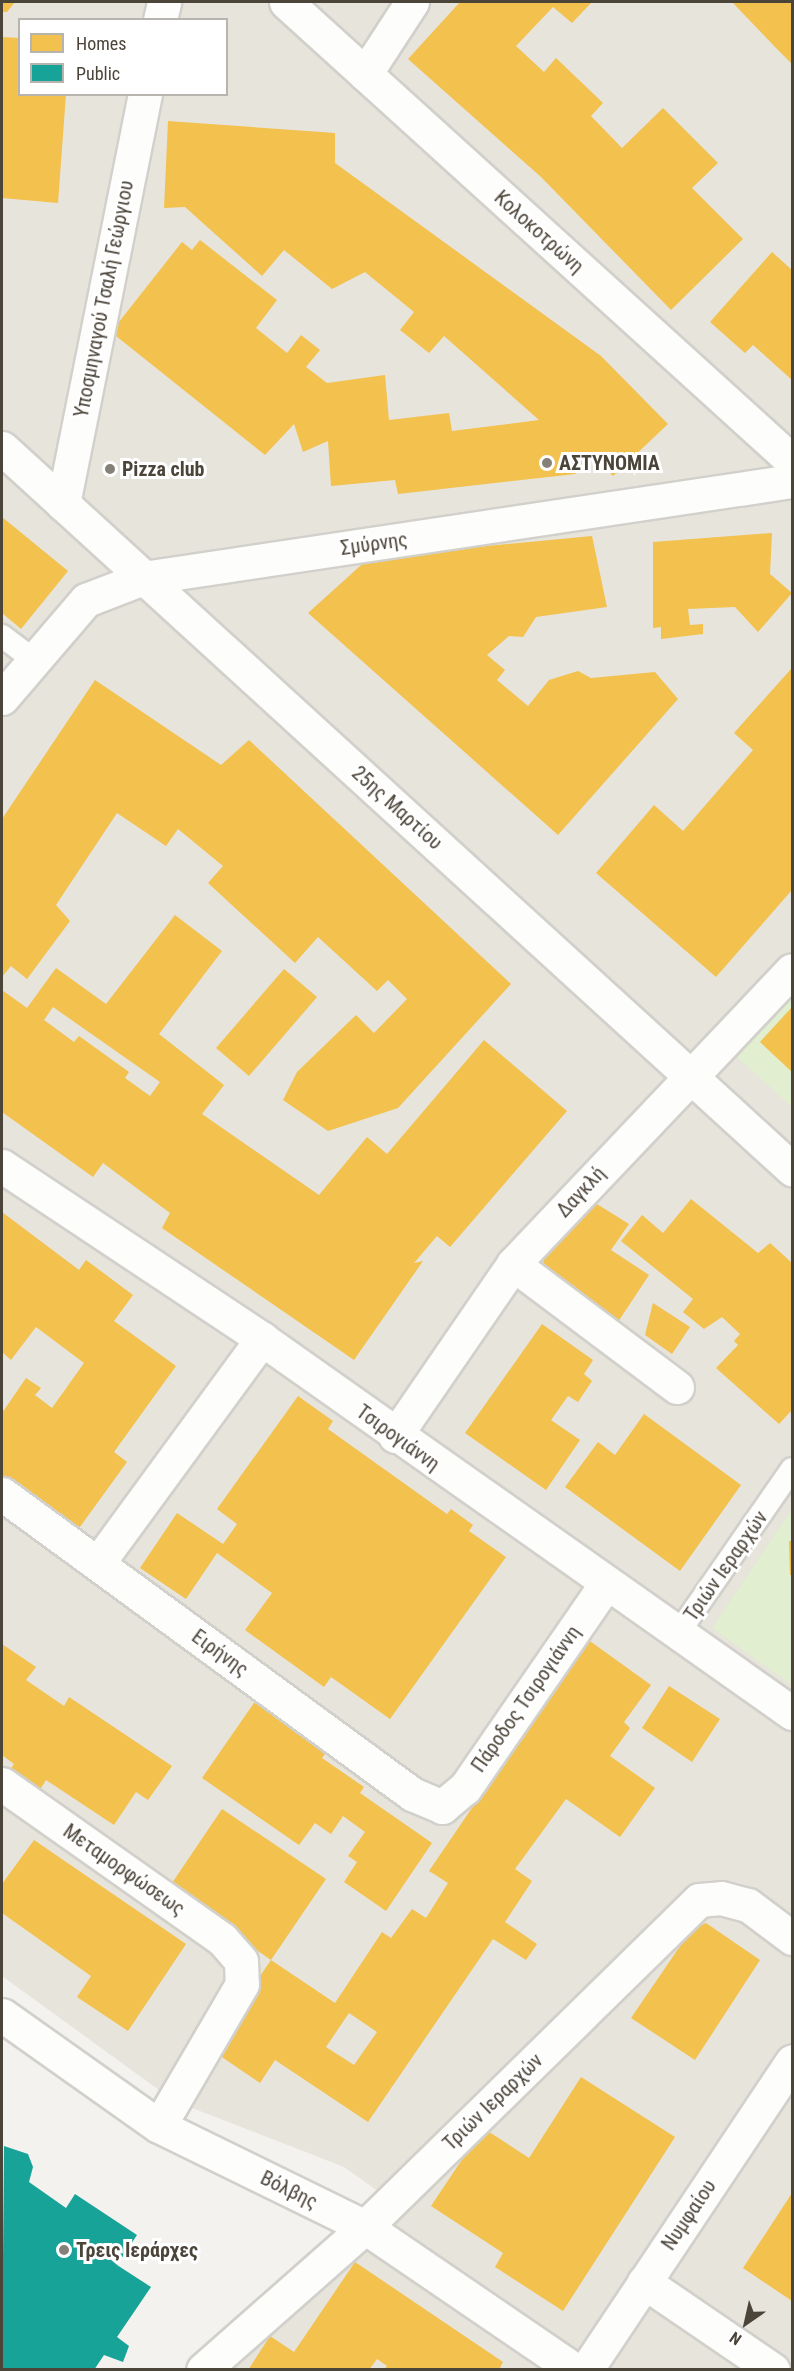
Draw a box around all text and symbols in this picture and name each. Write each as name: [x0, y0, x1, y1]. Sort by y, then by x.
legend: [18, 18, 228, 96]
text: Homes: [76, 33, 126, 54]
text: Public: [76, 63, 120, 84]
street label: Υποσμηναγού Τσαλή Γεώργιου: [69, 178, 139, 420]
street label: Κολοκοτρώνη: [489, 186, 589, 278]
place label: ΑΣΤΥΝΟΜΙΑ: [559, 451, 660, 475]
marker: ΑΣΤΥΝΟΜΙΑ: [540, 456, 554, 470]
place label: Pizza club: [122, 457, 204, 481]
marker: Pizza club: [103, 462, 117, 476]
street label: Σμύρνης: [339, 527, 409, 561]
street label: 25ης Μαρτίου: [347, 761, 447, 855]
street label: Δαγκλή: [552, 1162, 610, 1222]
street label: Τσιρογιάννη: [352, 1400, 444, 1476]
street label: Τριών Ιεραρχών: [679, 1506, 773, 1626]
street label: Πάροδος Τσιρογιάννη: [466, 1621, 586, 1777]
street label: Ειρήνης: [187, 1625, 253, 1681]
street label: Μεταμορφώσεως: [59, 1819, 189, 1921]
street label: Τριών Ιεραρχών: [438, 2049, 548, 2155]
street label: Βόλβης: [257, 2166, 321, 2214]
street label: Νυμφαίου: [657, 2175, 721, 2255]
place label: Τρεις Ιεράρχες: [76, 2238, 198, 2262]
marker: Τρεις Ιεράρχες: [57, 2243, 71, 2257]
north arrow: [716, 2293, 776, 2353]
text: N: [726, 2328, 745, 2349]

